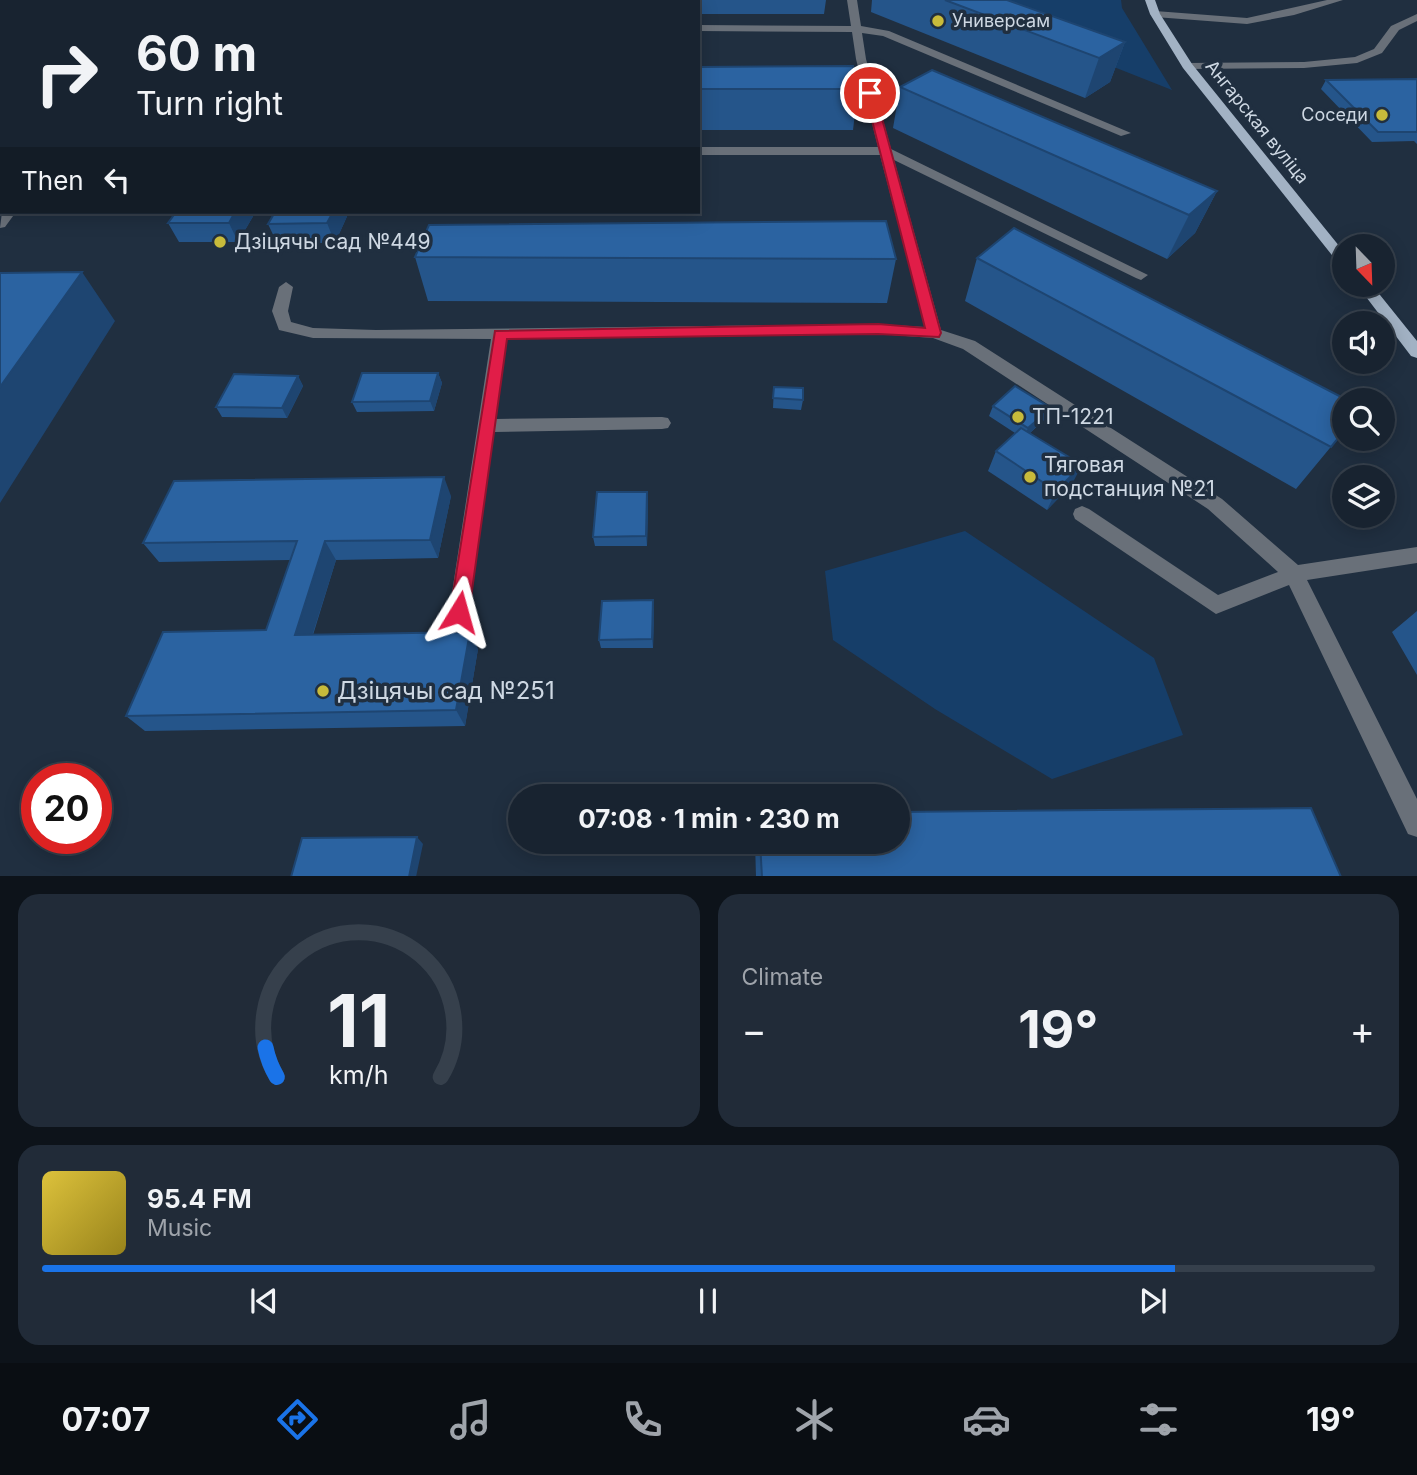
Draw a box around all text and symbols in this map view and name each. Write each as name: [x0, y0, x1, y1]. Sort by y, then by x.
place label: Универсам: [952, 10, 1050, 31]
marker: Универсам: [930, 13, 946, 29]
text: 60 m: [136, 24, 257, 83]
icon: right: [21, 28, 112, 119]
street label: Ангарская вуліца: [1201, 56, 1313, 187]
pin: [840, 63, 900, 123]
icon: arrive: [851, 74, 889, 112]
text: Turn right: [136, 84, 283, 123]
place label: Соседи: [1301, 104, 1368, 125]
marker: Соседи: [1374, 107, 1390, 123]
icon: left: [98, 161, 136, 199]
text: Then: [21, 165, 84, 196]
place label: Дзіцячы сад №449: [234, 229, 431, 254]
marker: Дзіцячы сад №449: [212, 234, 228, 250]
north arrow: [1332, 234, 1395, 298]
map controls: [1332, 234, 1395, 528]
button: sound: [1332, 311, 1395, 374]
button: search: [1332, 388, 1395, 451]
place label: ТП-1221: [1032, 404, 1114, 429]
marker: ТП-1221: [1010, 409, 1026, 425]
place label: Тяговая подстанция №21: [1044, 452, 1215, 501]
button: layers: [1332, 465, 1395, 528]
marker: Тяговая подстанция №21: [1022, 469, 1038, 485]
position arrow: [422, 575, 496, 649]
place label: Дзіцячы сад №251: [337, 676, 555, 705]
marker: Дзіцячы сад №251: [315, 683, 331, 699]
speed limit sign: 20: [21, 763, 112, 854]
text: 07:08 · 1 min · 230 m: [578, 803, 840, 834]
text: Climate: [742, 963, 823, 991]
text: 11: [327, 976, 390, 1065]
text: 19°: [1018, 998, 1098, 1061]
text: −: [742, 1007, 767, 1053]
text: +: [1350, 1007, 1375, 1053]
text: km/h: [329, 1059, 388, 1089]
text: 95.4 FM: [147, 1183, 252, 1214]
text: Music: [147, 1214, 212, 1242]
icon: previous: [245, 1282, 283, 1320]
icon: pause: [689, 1282, 727, 1320]
icon: next: [1134, 1282, 1172, 1320]
icon: directions: [273, 1395, 322, 1444]
icon: music: [446, 1395, 495, 1444]
icon: phone: [618, 1395, 667, 1444]
icon: climate: [790, 1395, 839, 1444]
icon: car: [962, 1395, 1011, 1444]
icon: filters: [1134, 1395, 1183, 1444]
text: 07:07: [62, 1400, 150, 1439]
text: 19°: [1306, 1400, 1355, 1439]

